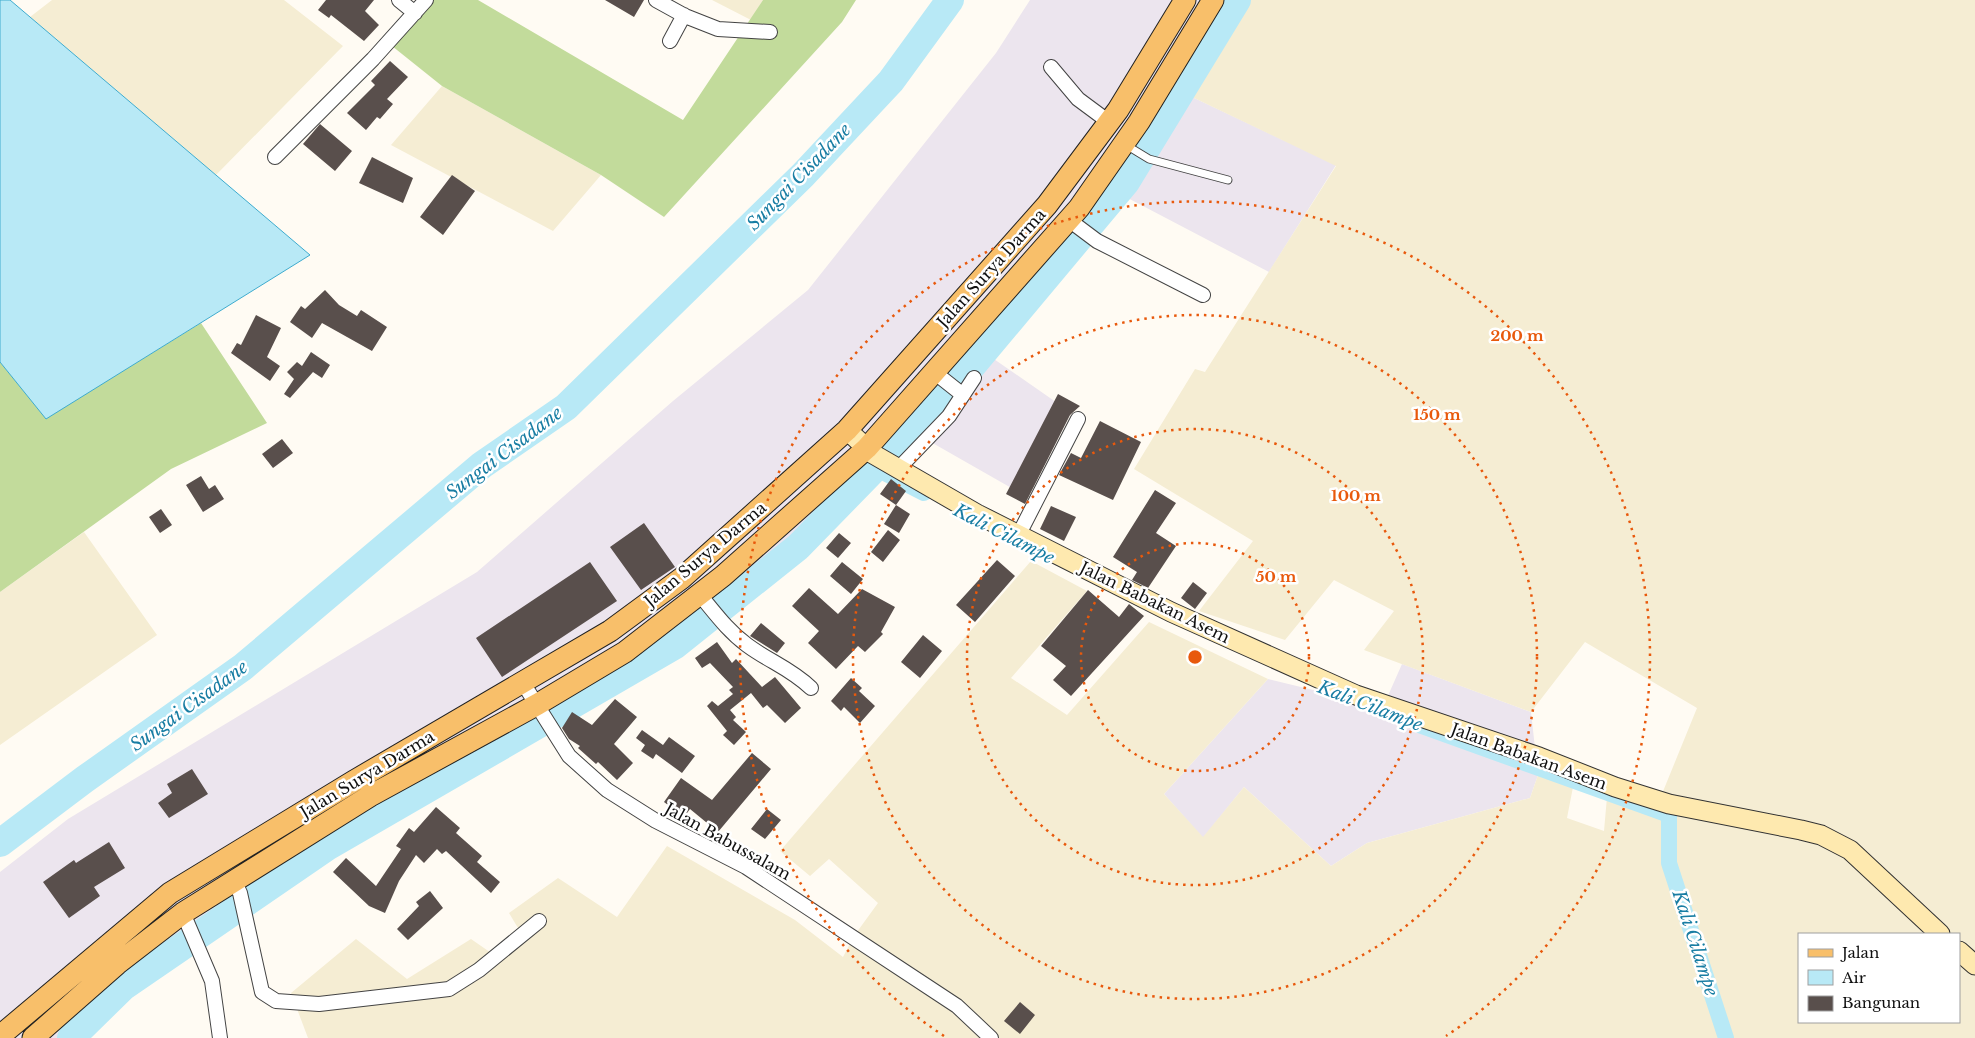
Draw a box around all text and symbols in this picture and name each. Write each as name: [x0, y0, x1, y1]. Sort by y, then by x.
water label: Sungai Cisadane: [742, 119, 856, 235]
street label: Jalan Surya Darma: [931, 204, 1050, 333]
text: 200 m: [1491, 326, 1544, 345]
water label: Sungai Cisadane: [441, 402, 567, 504]
text: 150 m: [1413, 405, 1461, 424]
text: 100 m: [1331, 486, 1381, 505]
street label: Jalan Surya Darma: [638, 497, 770, 612]
water label: Kali Cilampe: [949, 499, 1058, 569]
street label: Jalan Babakan Asem: [1075, 556, 1233, 647]
text: 50 m: [1256, 567, 1297, 586]
centre of rings: [1186, 648, 1204, 666]
water label: Sungai Cisadane: [126, 656, 252, 756]
water label: Kali Cilampe: [1314, 676, 1425, 736]
street label: Jalan Babakan Asem: [1446, 718, 1610, 794]
street label: Jalan Surya Darma: [295, 726, 438, 823]
street label: Jalan Babussalam: [660, 797, 795, 884]
water label: Kali Cilampe: [1667, 886, 1722, 999]
legend: [1798, 933, 1960, 1023]
text: Jalan: [1840, 943, 1879, 962]
text: Air: [1841, 968, 1867, 987]
text: Bangunan: [1842, 993, 1920, 1012]

